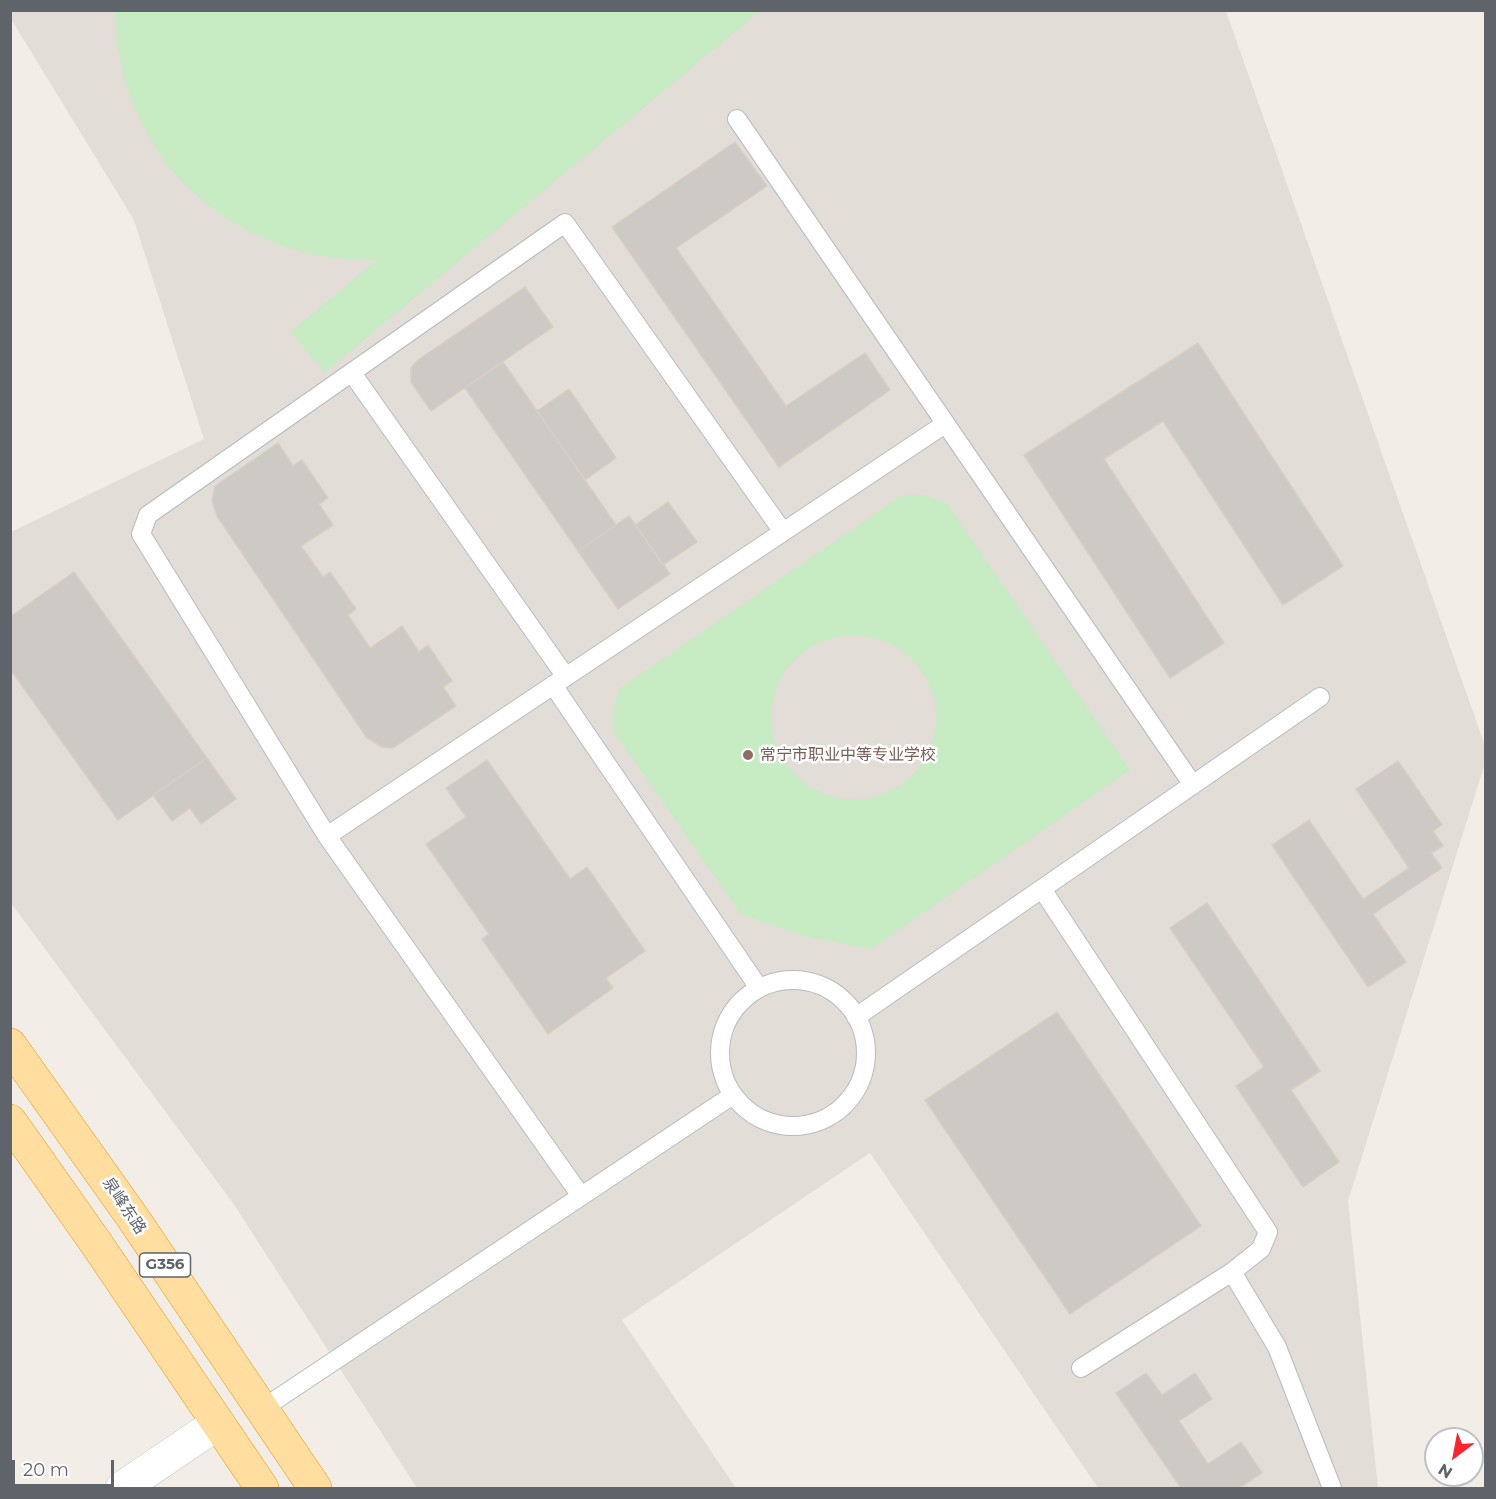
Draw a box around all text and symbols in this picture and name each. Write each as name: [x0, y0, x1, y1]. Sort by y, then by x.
place label: 常宁市职业中等专业学校: [760, 745, 936, 765]
marker: 常宁市职业中等专业学校: [741, 748, 755, 762]
street label: 泉峰东路: [98, 1174, 150, 1238]
road number: G356: [140, 1253, 190, 1277]
north arrow: [1424, 1427, 1484, 1487]
scale bar: [15, 1448, 117, 1486]
text: 20 m: [23, 1459, 69, 1481]
text: N: [1435, 1460, 1456, 1482]

